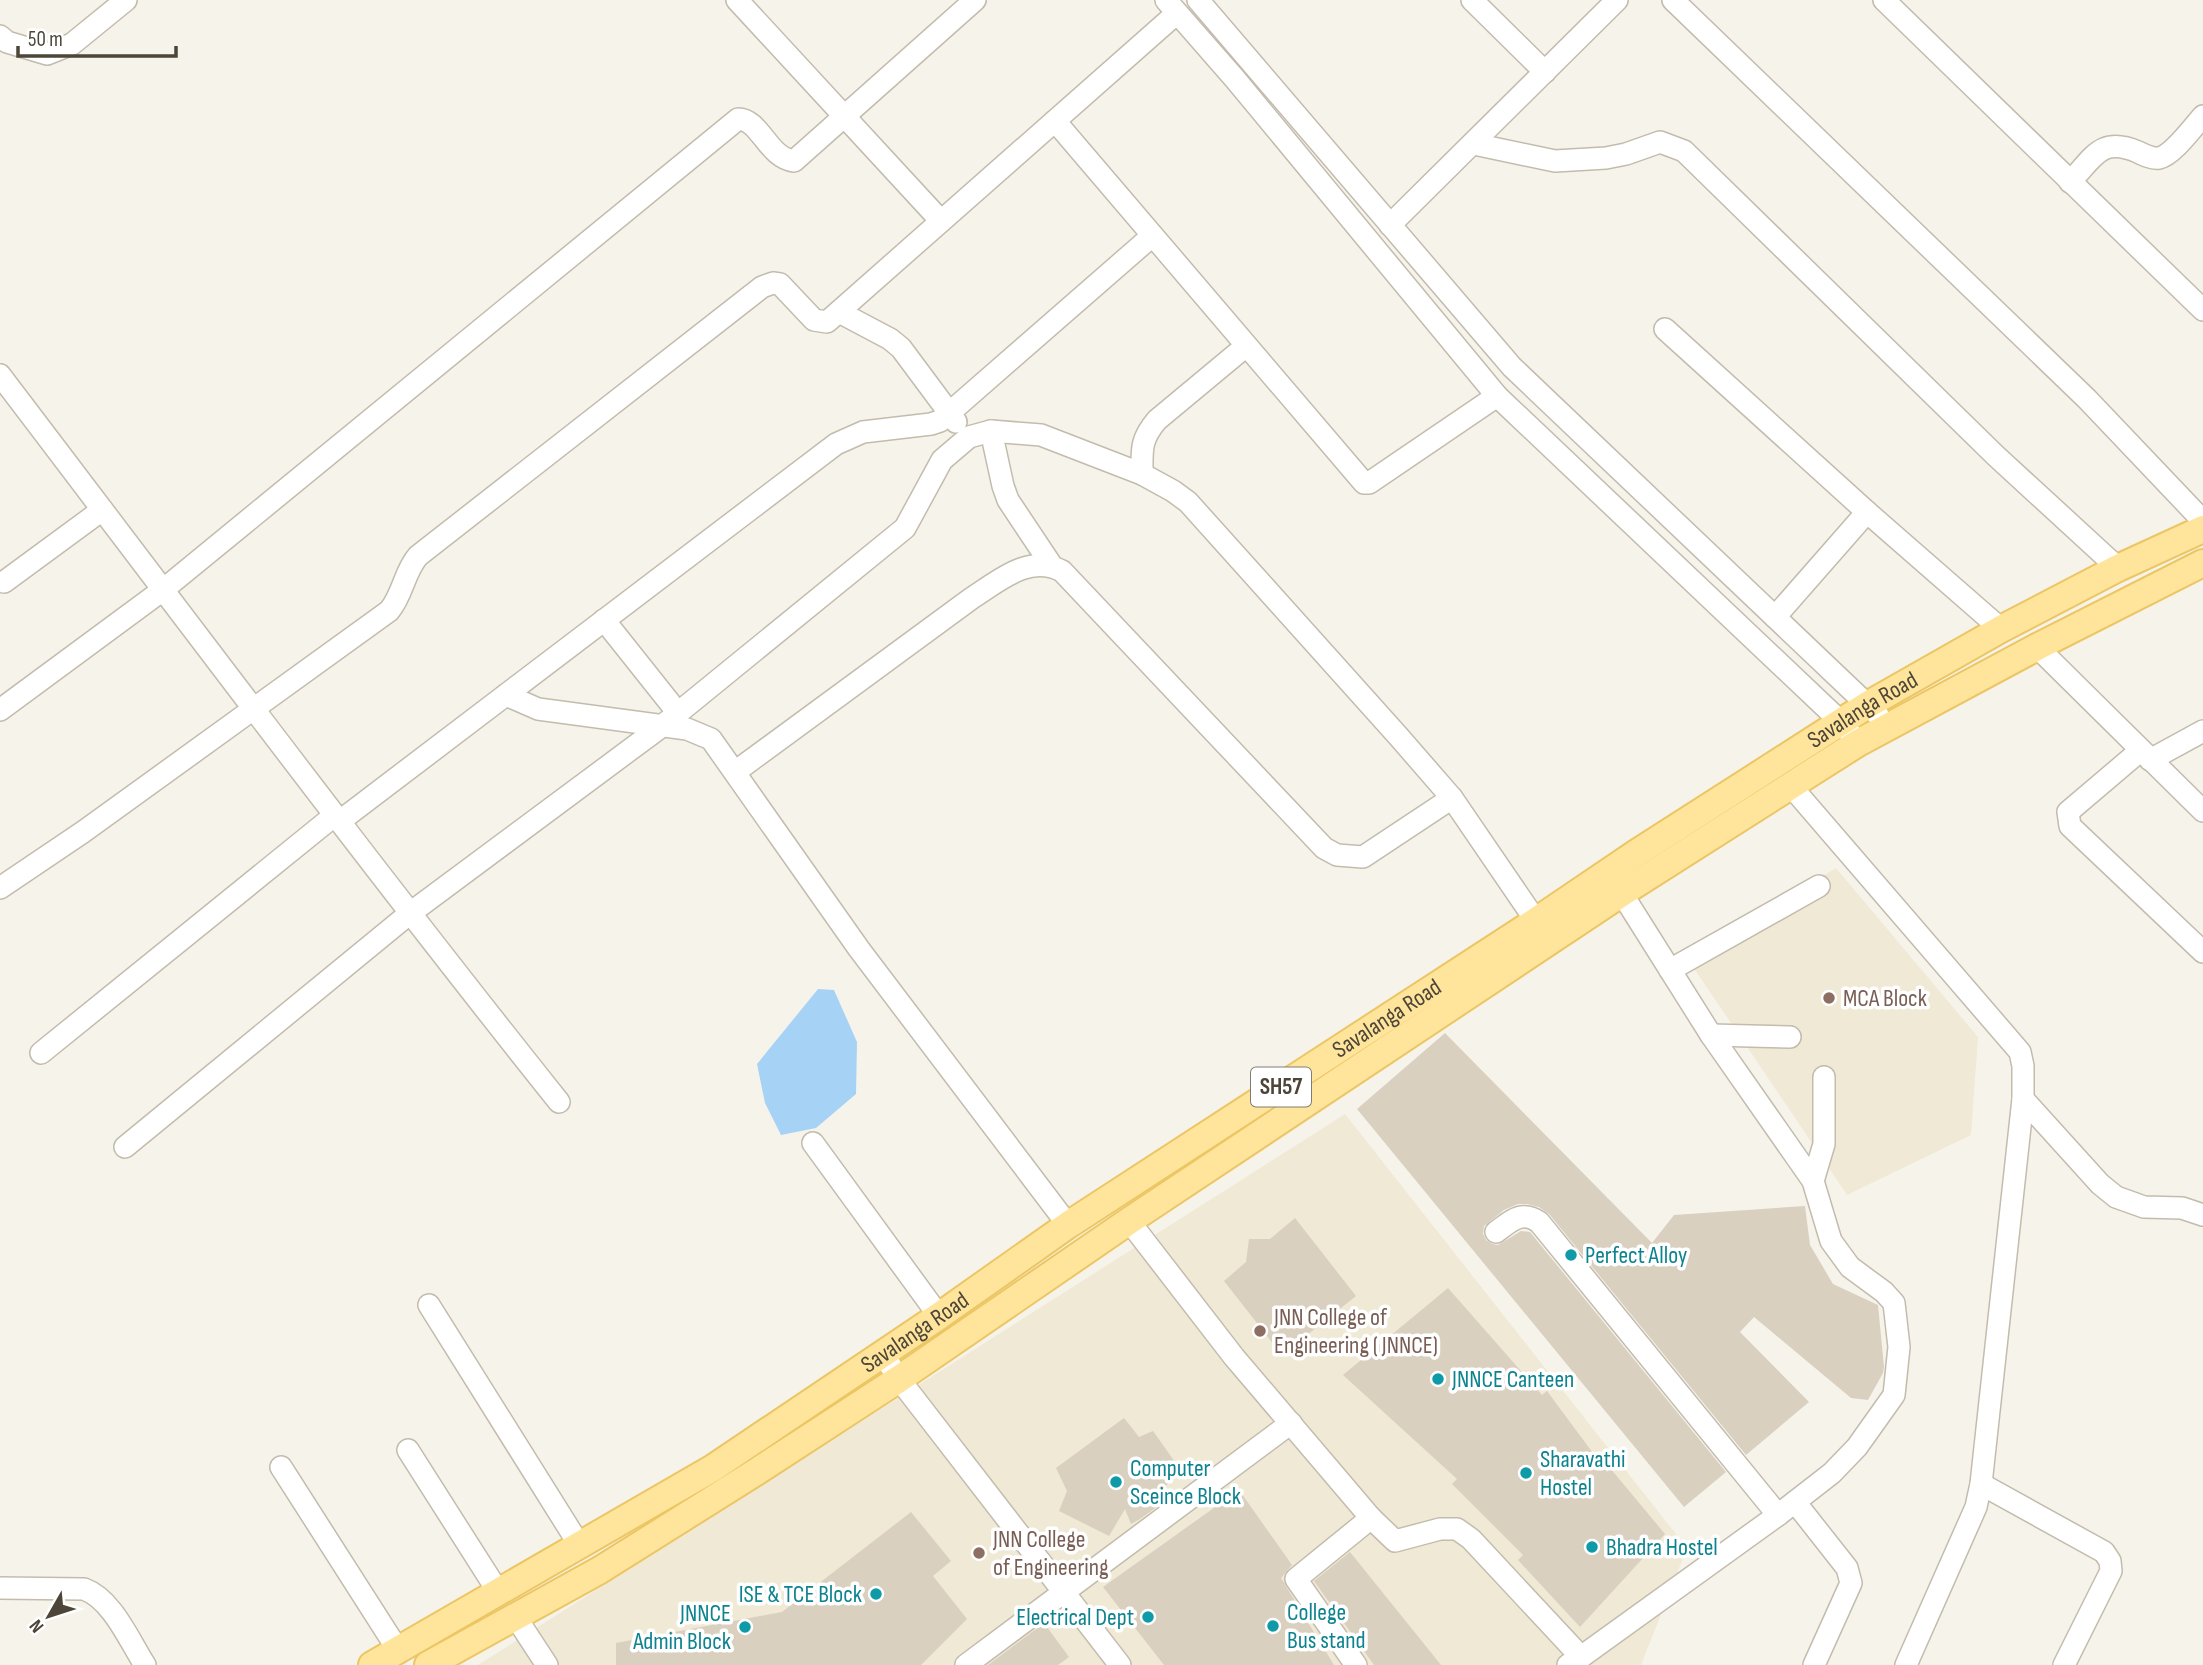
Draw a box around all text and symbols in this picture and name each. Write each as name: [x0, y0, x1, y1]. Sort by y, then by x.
scale bar: [18, 14, 175, 58]
text: 50 m: [28, 27, 63, 52]
street label: Savalanga Road: [1802, 665, 1923, 754]
street label: Savalanga Road: [1327, 972, 1446, 1064]
place label: MCA Block: [1843, 984, 1927, 1013]
marker: MCA Block: [1821, 990, 1837, 1006]
road number: SH57: [1251, 1068, 1311, 1106]
place label: Perfect Alloy: [1585, 1241, 1687, 1270]
marker: Perfect Alloy: [1563, 1247, 1579, 1263]
street label: Savalanga Road: [855, 1285, 974, 1379]
place label: JNN College of Engineering ( JNNCE): [1273, 1303, 1438, 1360]
marker: JNN College of Engineering ( JNNCE): [1252, 1323, 1268, 1339]
place label: JNNCE Canteen: [1451, 1365, 1574, 1394]
marker: JNNCE Canteen: [1430, 1371, 1446, 1387]
place label: Sharavathi Hostel: [1540, 1445, 1626, 1502]
place label: Computer Sceince Block: [1130, 1454, 1241, 1511]
marker: Sharavathi Hostel: [1518, 1465, 1534, 1481]
marker: Computer Sceince Block: [1108, 1474, 1124, 1490]
place label: JNN College of Engineering: [992, 1525, 1109, 1582]
place label: Bhadra Hostel: [1606, 1533, 1718, 1562]
marker: Bhadra Hostel: [1584, 1539, 1600, 1555]
marker: JNN College of Engineering: [971, 1545, 987, 1561]
place label: ISE & TCE Block: [739, 1580, 862, 1609]
north arrow: [14, 1581, 84, 1651]
marker: ISE & TCE Block: [868, 1586, 884, 1602]
place label: College Bus stand: [1287, 1598, 1365, 1655]
place label: JNNCE Admin Block: [632, 1599, 731, 1656]
place label: Electrical Dept: [1016, 1603, 1134, 1632]
marker: Electrical Dept: [1140, 1609, 1156, 1625]
text: N: [25, 1615, 49, 1637]
marker: College Bus stand: [1265, 1618, 1281, 1634]
marker: JNNCE Admin Block: [737, 1619, 753, 1635]

